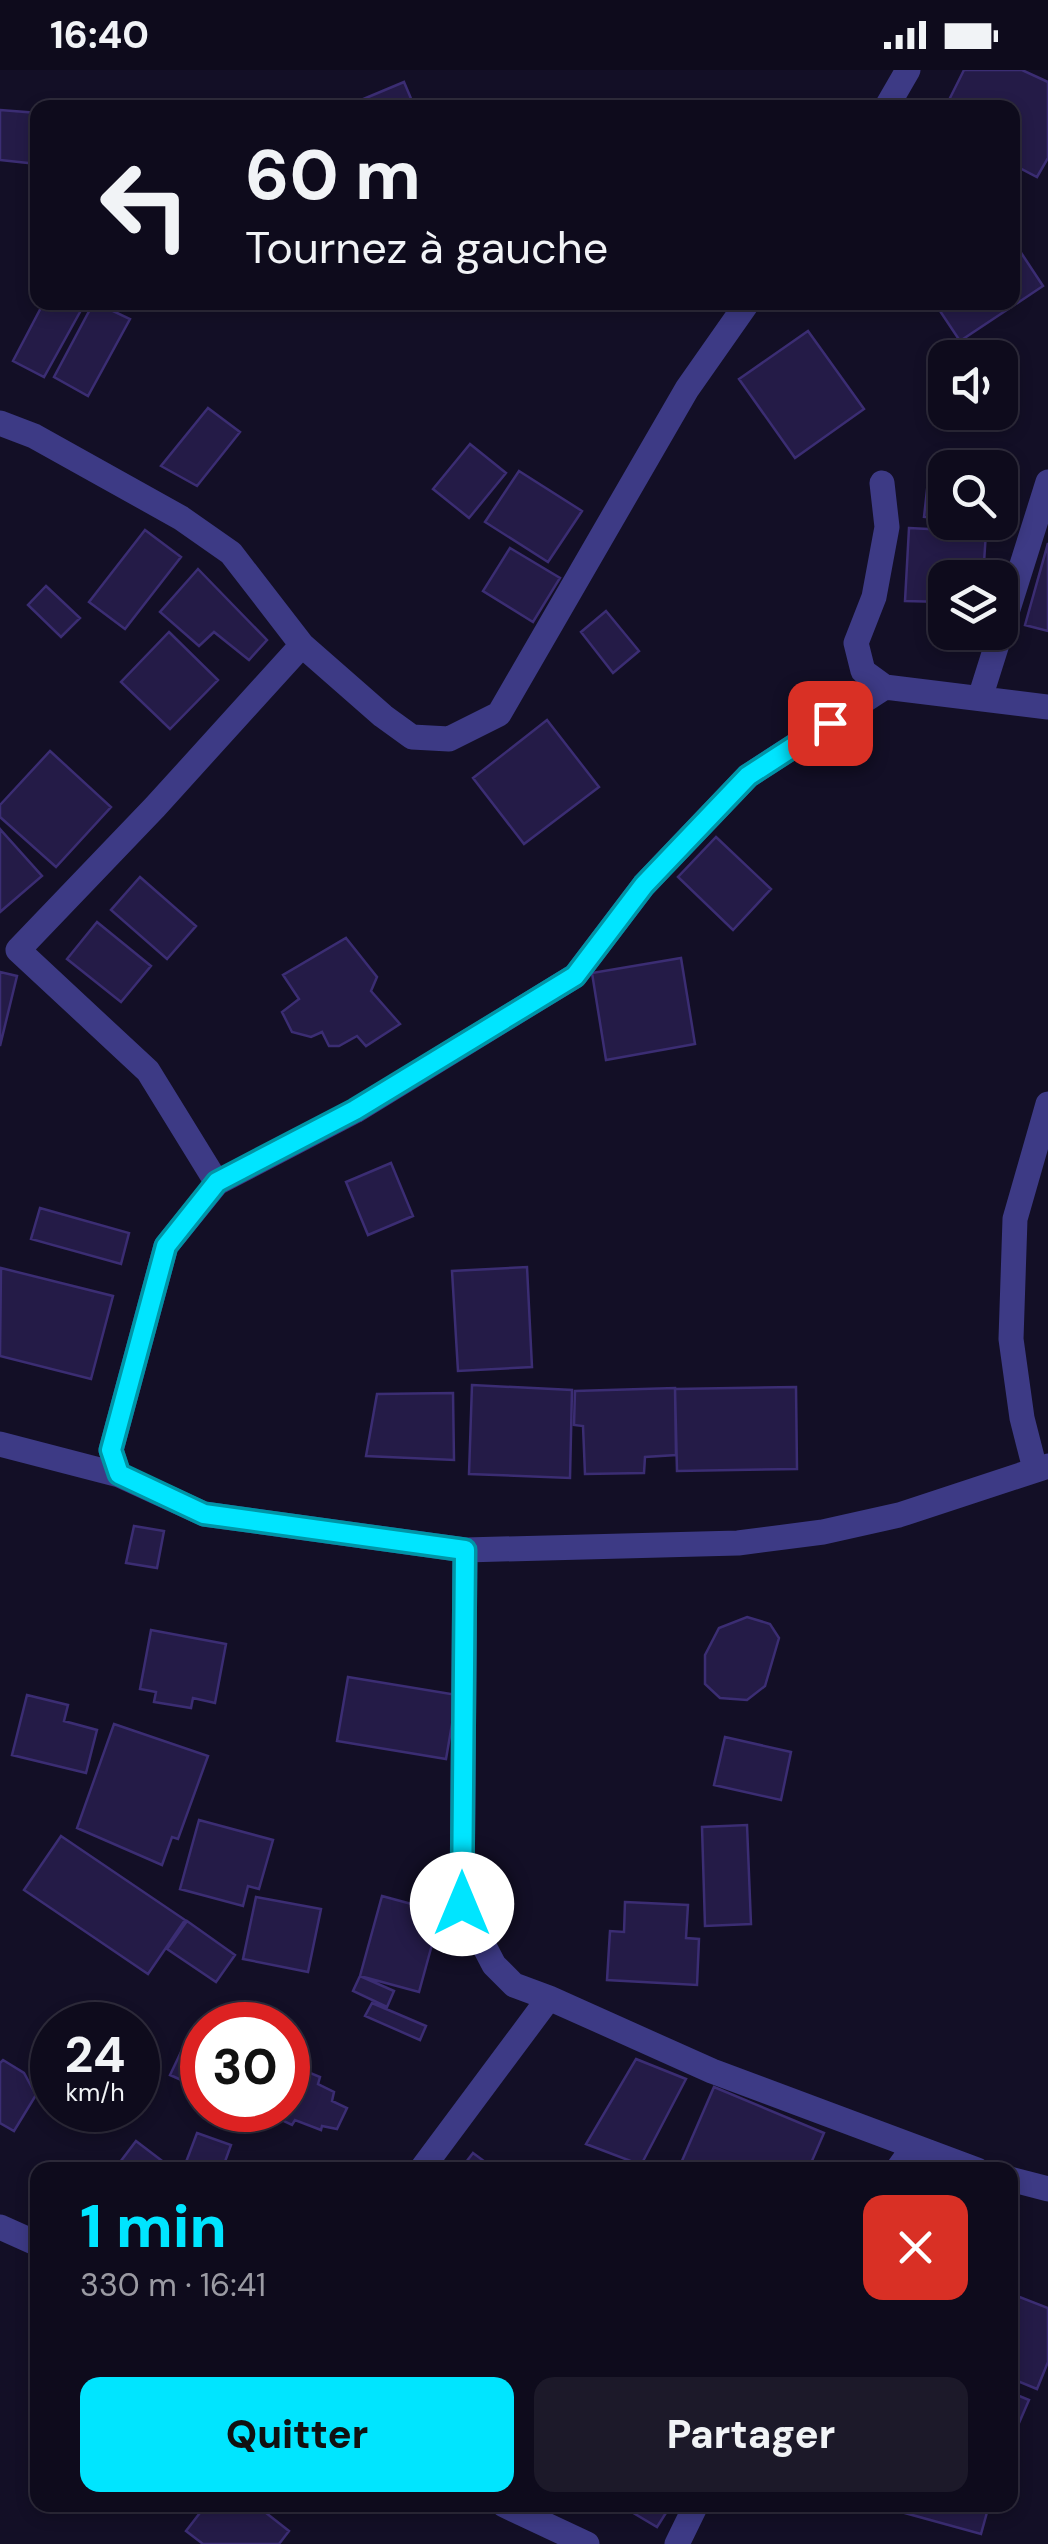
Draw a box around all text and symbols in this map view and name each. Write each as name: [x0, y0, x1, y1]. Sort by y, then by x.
text: 16:40: [50, 10, 149, 60]
text: 60 m: [245, 130, 421, 221]
icon: left: [80, 140, 210, 270]
text: Tournez à gauche: [245, 218, 608, 277]
map controls: [928, 340, 1018, 650]
button: sound: [928, 340, 1018, 430]
button: search: [928, 450, 1018, 540]
button: layers: [928, 560, 1018, 650]
pin: [788, 681, 873, 766]
icon: arrive: [803, 696, 858, 751]
position arrow: [410, 1852, 514, 1956]
speed limit sign: 30: [180, 2002, 310, 2132]
text: 24: [65, 2022, 126, 2088]
text: km/h: [65, 2076, 125, 2109]
text: 1 min: [80, 2187, 227, 2266]
button: close: [863, 2195, 968, 2300]
text: 330 m · 16:41: [80, 2264, 266, 2306]
button: Quitter: [80, 2377, 514, 2492]
button: Partager: [534, 2377, 968, 2492]

